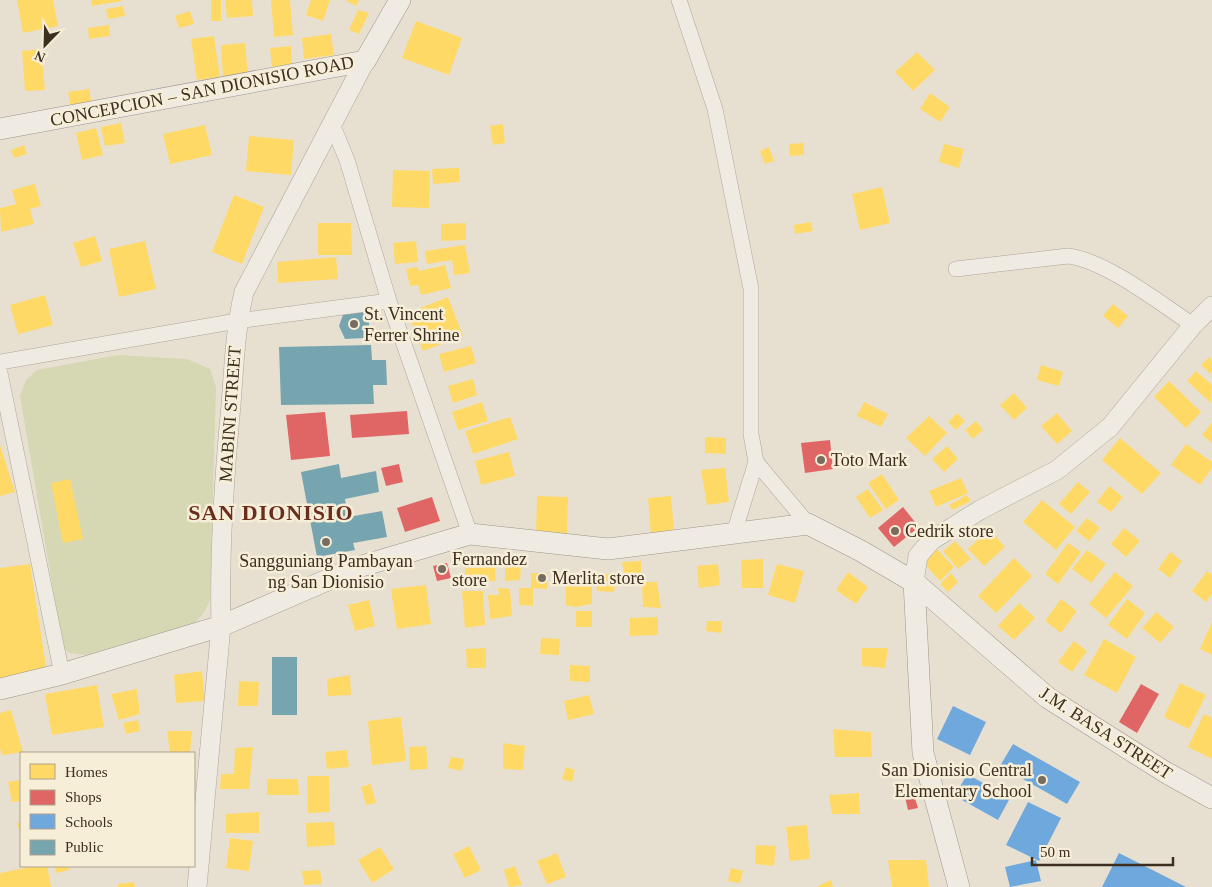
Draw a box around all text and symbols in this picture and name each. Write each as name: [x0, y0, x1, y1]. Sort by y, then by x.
north arrow: [20, 20, 70, 70]
text: N: [33, 48, 48, 65]
street label: CONCEPCION – SAN DIONISIO ROAD: [48, 52, 356, 130]
place label: St. Vincent Ferrer Shrine: [364, 304, 459, 345]
marker: St. Vincent Ferrer Shrine: [348, 318, 360, 330]
street label: MABINI STREET: [215, 345, 245, 483]
place label: Toto Mark: [831, 450, 907, 470]
marker: Toto Mark: [815, 454, 827, 466]
district label: SAN DIONISIO: [188, 500, 354, 525]
place label: Cedrik store: [905, 521, 993, 541]
marker: Cedrik store: [889, 525, 901, 537]
marker: Sangguniang Pambayan ng San Dionisio: [320, 536, 332, 548]
place label: Fernandez store: [452, 549, 527, 590]
place label: Sangguniang Pambayan ng San Dionisio: [239, 551, 413, 592]
marker: Fernandez store: [436, 563, 448, 575]
place label: Merlita store: [552, 568, 644, 588]
marker: Merlita store: [536, 572, 548, 584]
street label: J.M. BASA STREET: [1036, 683, 1176, 783]
legend: [20, 752, 195, 867]
place label: San Dionisio Central Elementary School: [881, 760, 1032, 801]
text: Homes: [65, 764, 108, 780]
marker: San Dionisio Central Elementary School: [1036, 774, 1048, 786]
text: Shops: [65, 789, 102, 805]
text: Schools: [65, 814, 113, 830]
scale bar: [1032, 834, 1173, 866]
text: Public: [65, 839, 104, 855]
text: 50 m: [1040, 844, 1071, 860]

